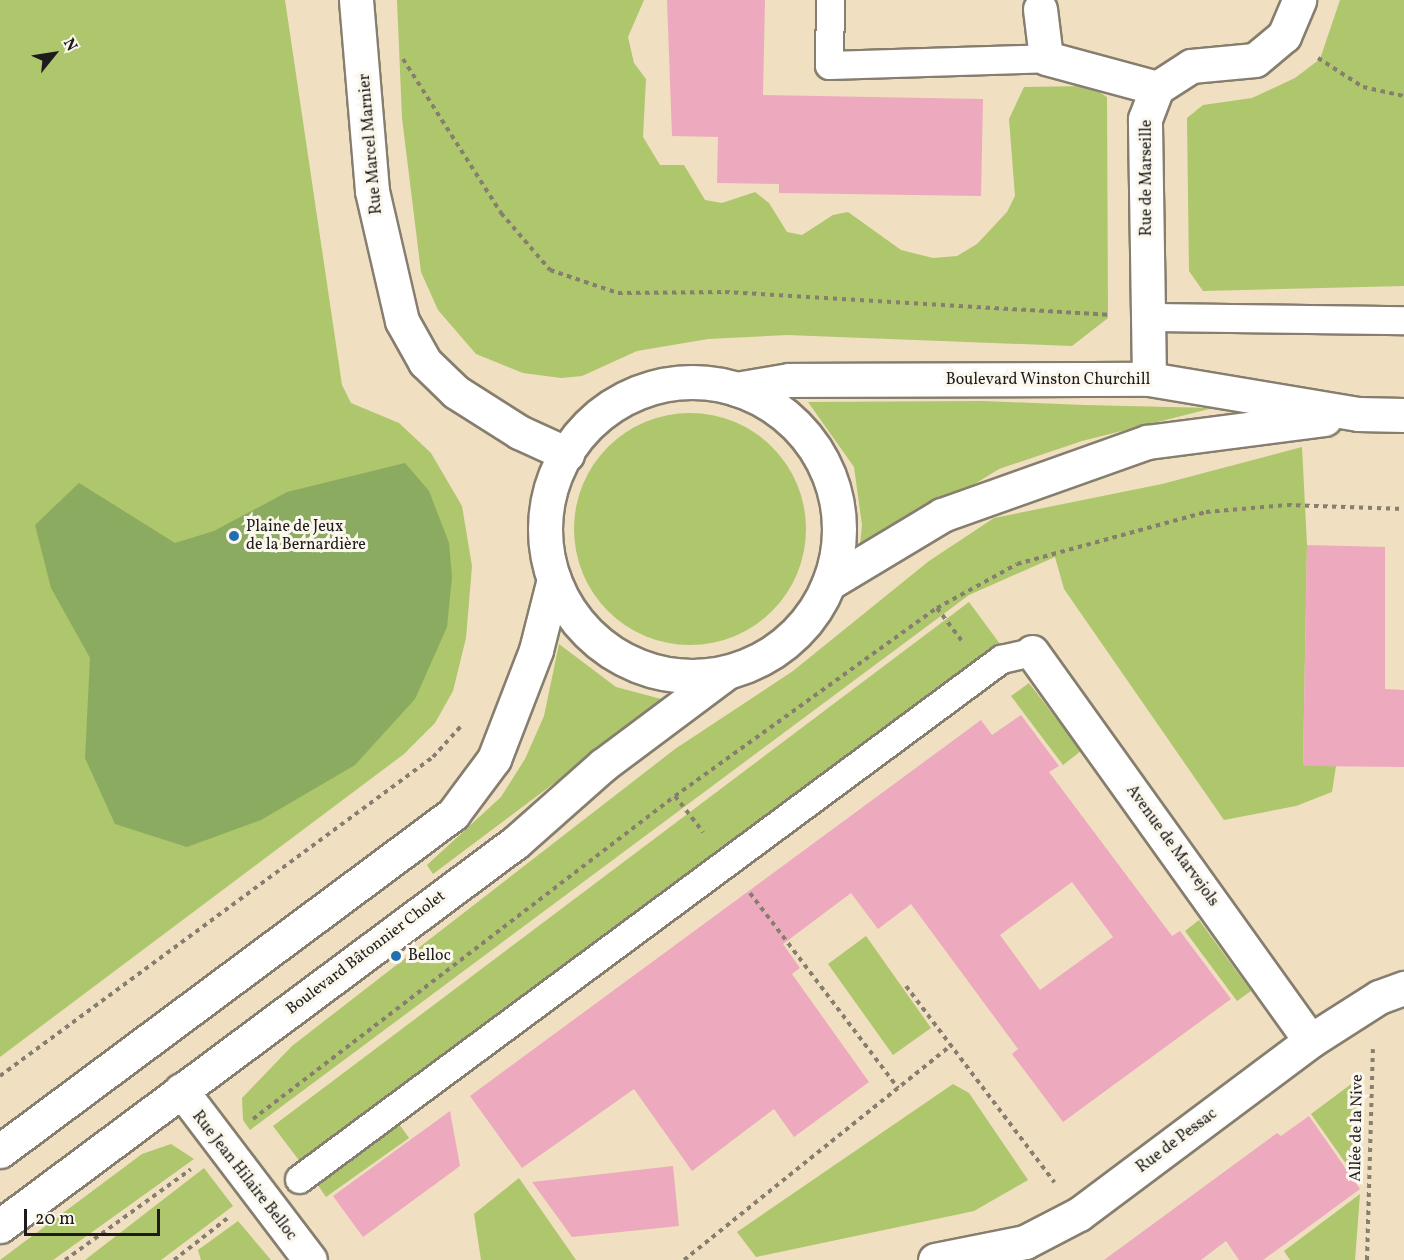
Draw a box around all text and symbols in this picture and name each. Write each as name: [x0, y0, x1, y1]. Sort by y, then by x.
north arrow: [24, 24, 84, 84]
text: N: [57, 34, 82, 56]
street label: Rue Marcel Marnier: [355, 73, 387, 215]
street label: Rue de Marseille: [1137, 120, 1157, 236]
street label: Boulevard Winston Churchill: [946, 370, 1150, 390]
place label: Plaine de Jeux de la Bernardière: [246, 517, 366, 555]
marker: Plaine de Jeux de la Bernardière: [227, 529, 241, 543]
street label: Avenue de Marvejols: [1122, 782, 1222, 910]
street label: Boulevard Bâtonnier Cholet: [283, 887, 449, 1019]
place label: Belloc: [408, 946, 451, 966]
marker: Belloc: [389, 949, 403, 963]
street label: Allée de la Nive: [1346, 1074, 1368, 1182]
street label: Rue de Pessac: [1133, 1104, 1221, 1178]
street label: Rue Jean Hilaire Belloc: [187, 1107, 301, 1245]
scale bar: [27, 1197, 164, 1235]
text: 20 m: [35, 1207, 75, 1232]

